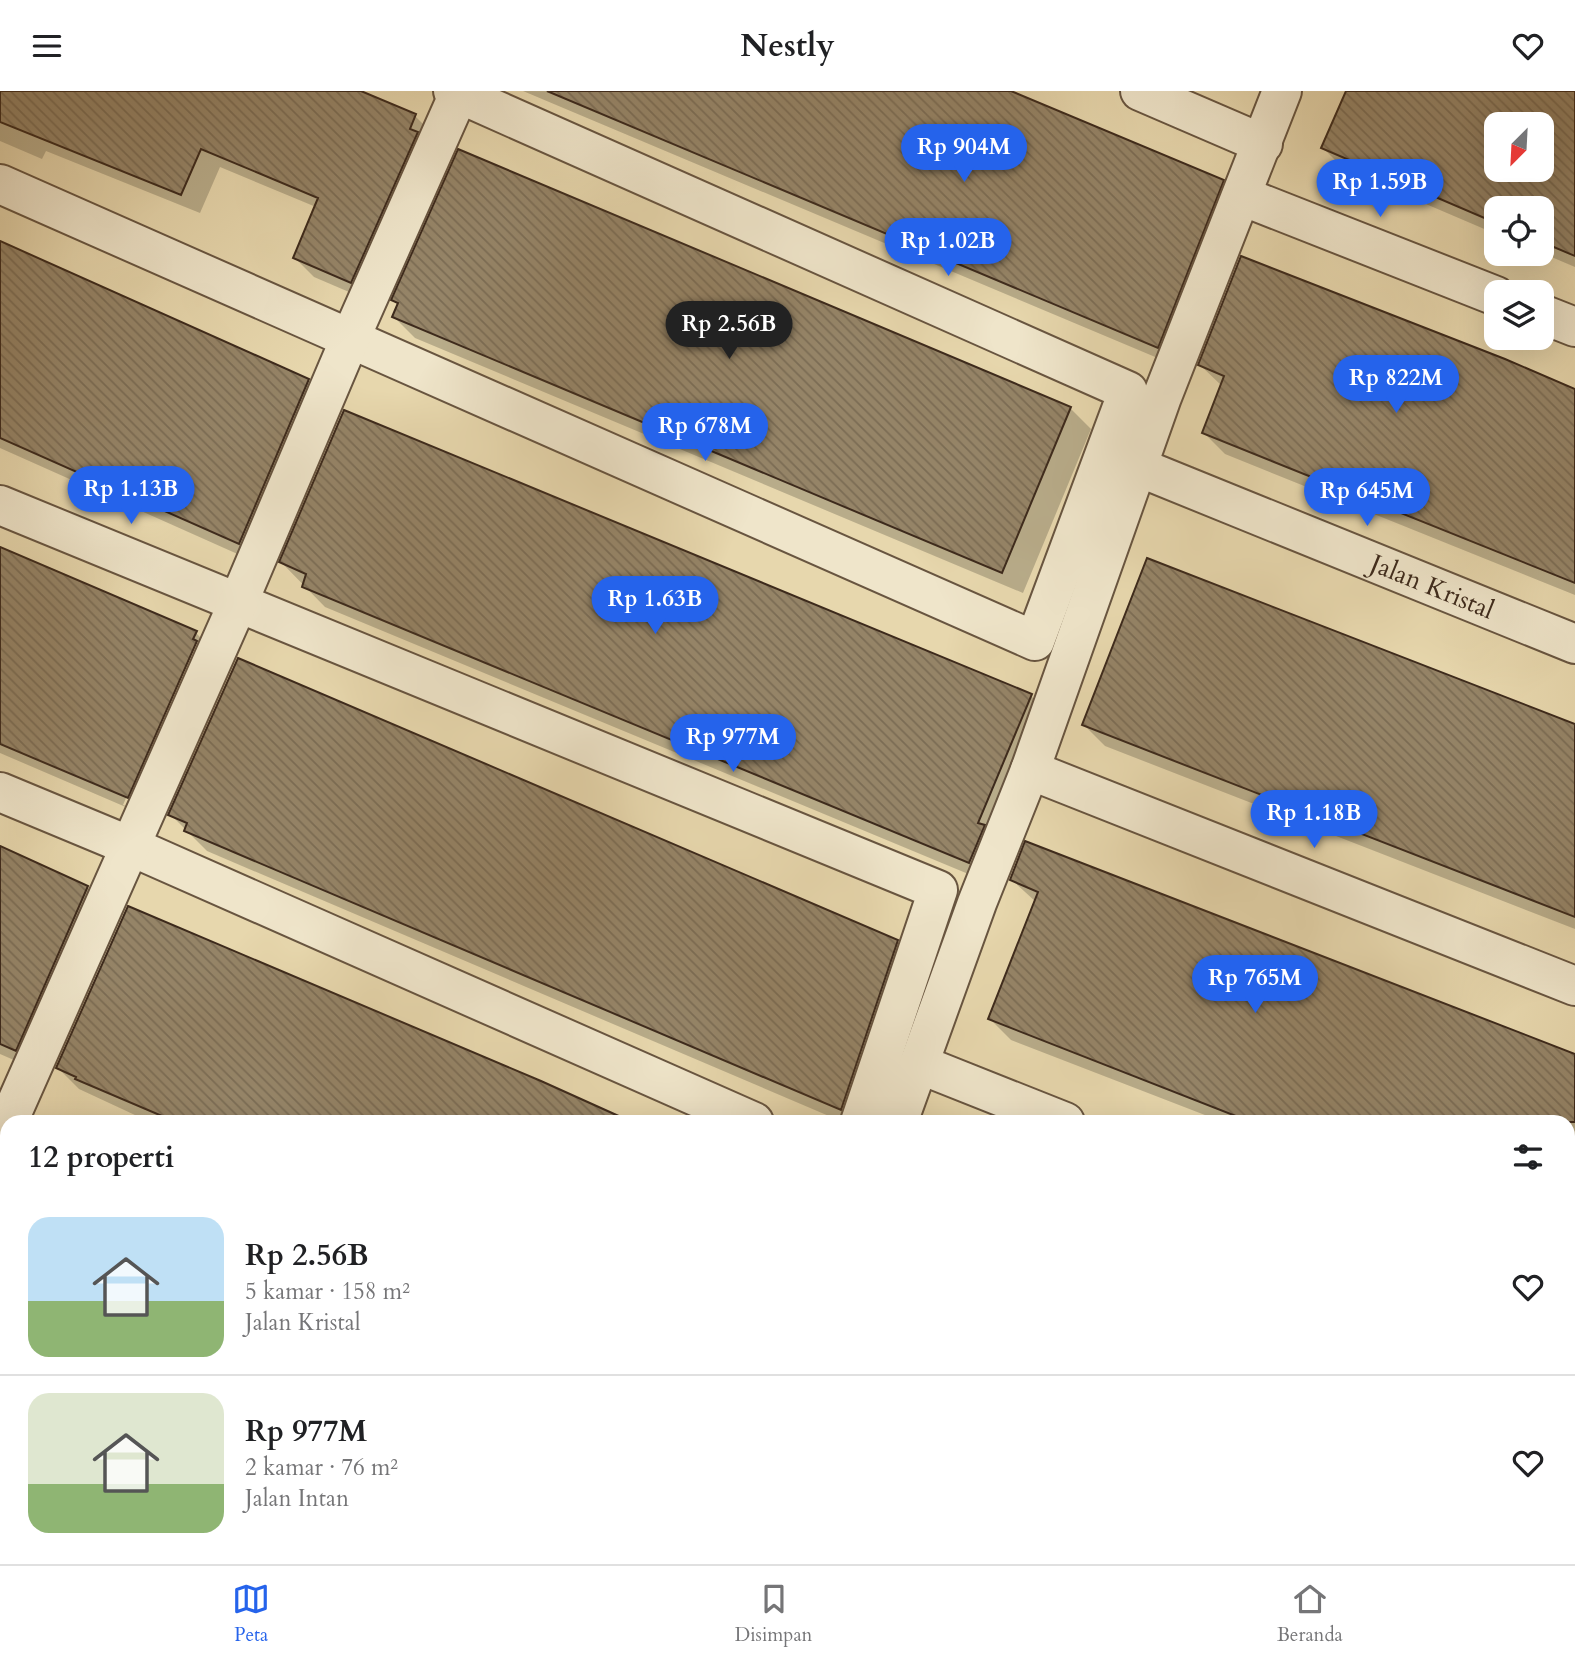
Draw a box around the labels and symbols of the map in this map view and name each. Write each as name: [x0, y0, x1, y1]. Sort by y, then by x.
north arrow: [1484, 112, 1554, 182]
pin: Rp 904M: [899, 125, 1029, 184]
pin: Rp 1.59B: [1308, 159, 1452, 219]
pin: Rp 1.02B: [876, 219, 1020, 278]
pin: Rp 2.56B: [657, 301, 801, 361]
pin: Rp 822M: [1331, 355, 1461, 415]
pin: Rp 678M: [640, 403, 770, 463]
pin: Rp 1.13B: [59, 467, 203, 526]
pin: Rp 645M: [1302, 469, 1432, 528]
street label: Jalan Kristal: [1362, 544, 1500, 627]
pin: Rp 1.63B: [583, 577, 727, 636]
pin: Rp 977M: [668, 715, 798, 774]
pin: Rp 1.18B: [1242, 791, 1386, 850]
pin: Rp 765M: [1190, 955, 1320, 1015]

